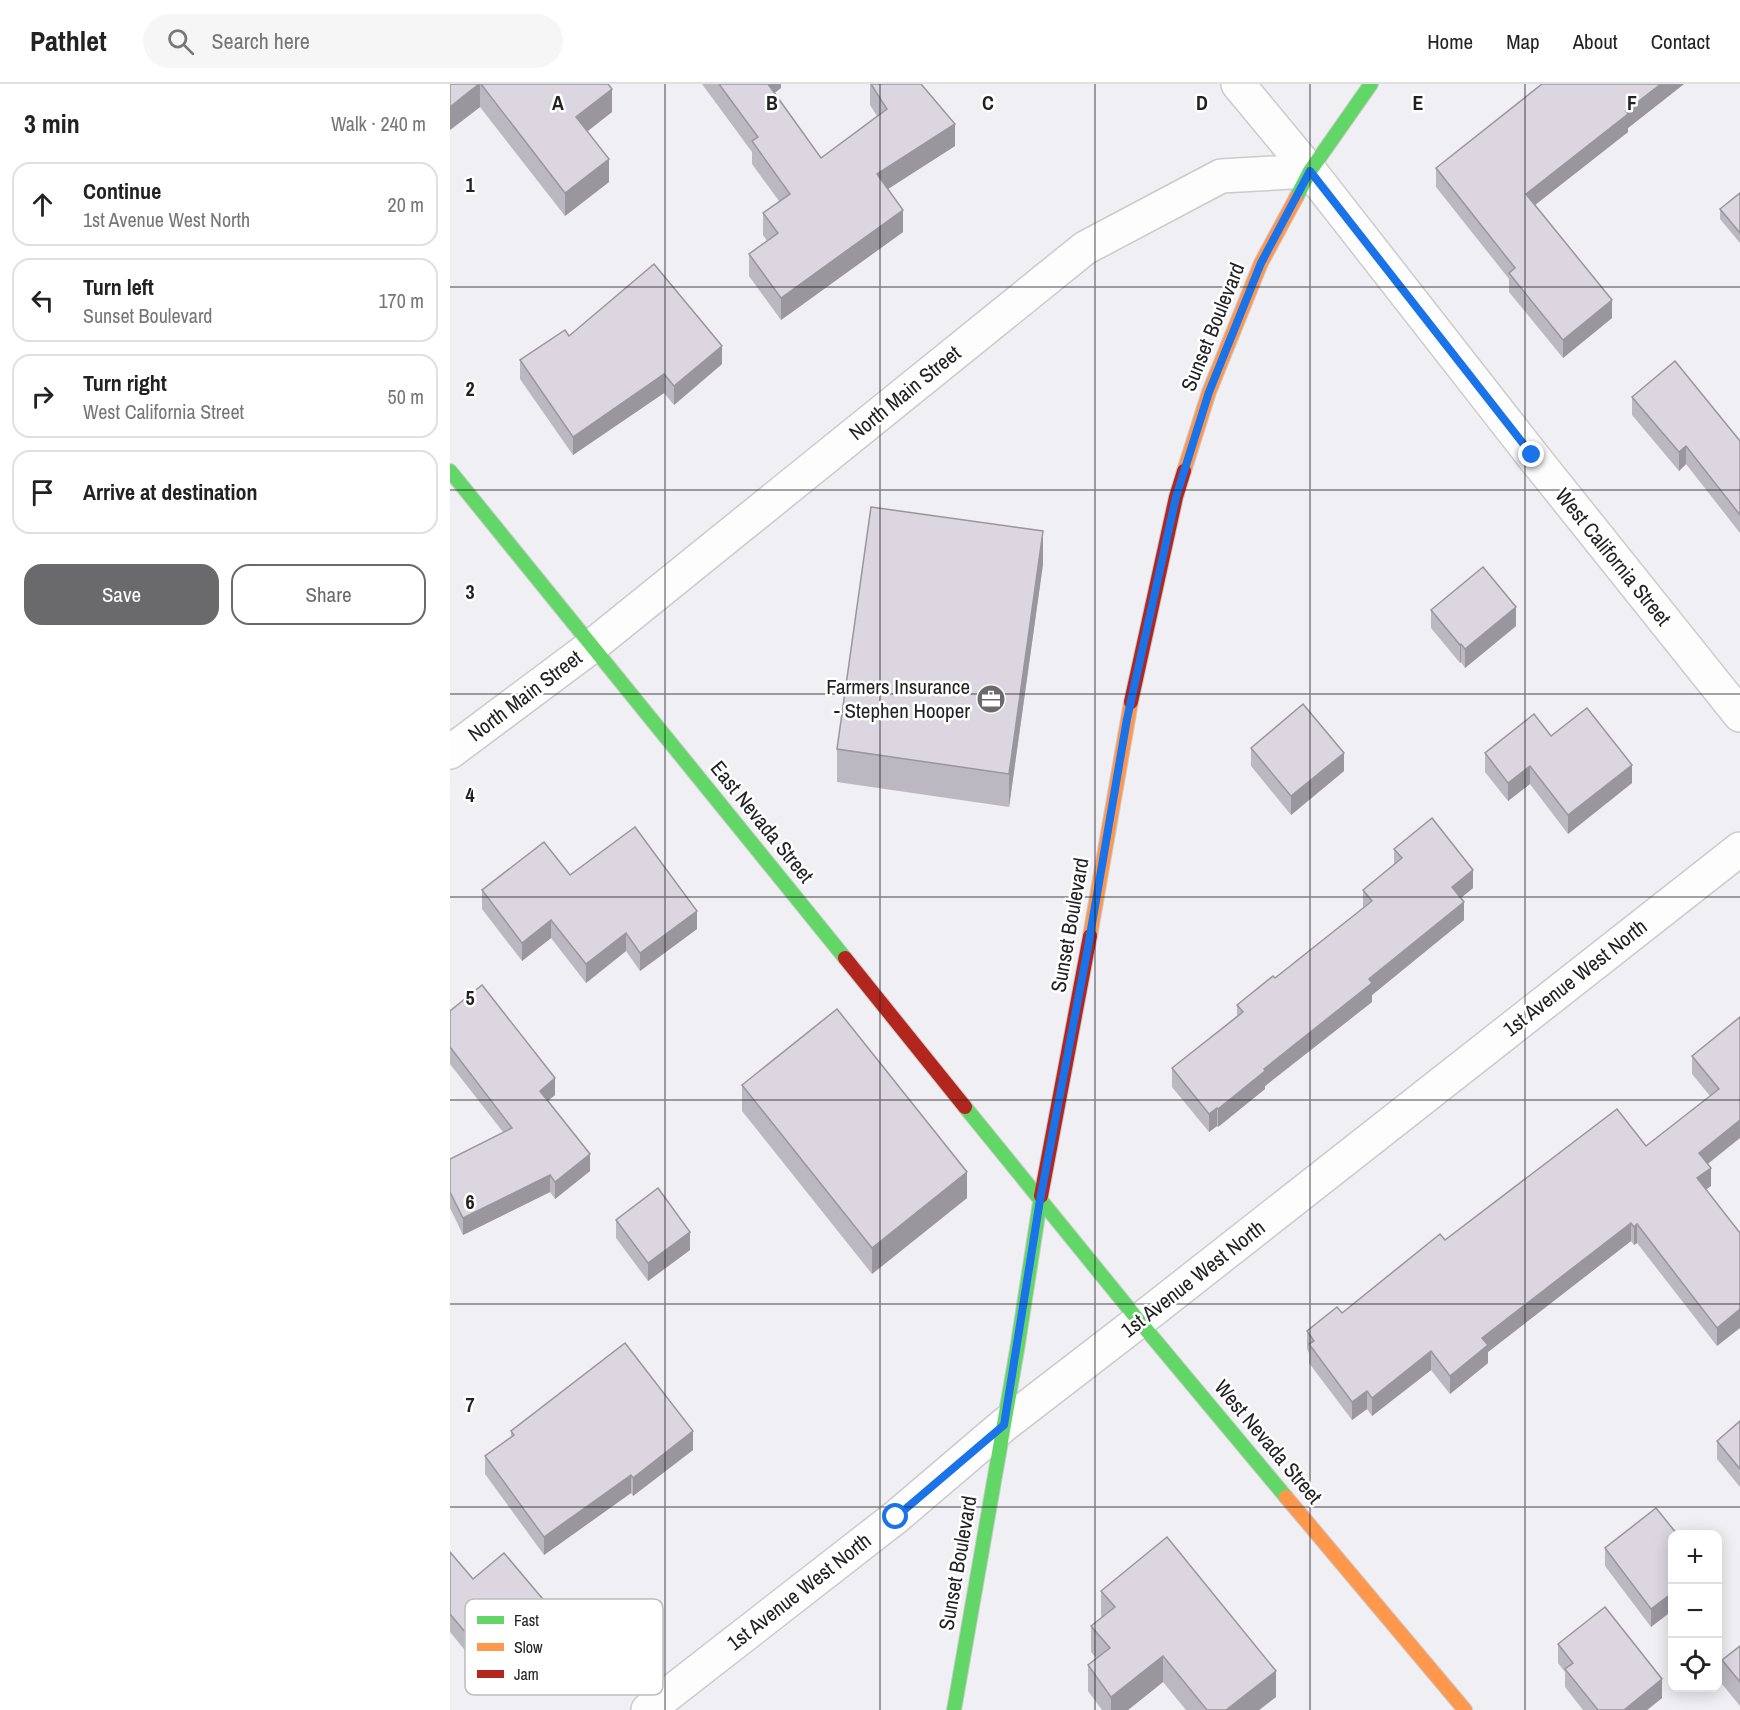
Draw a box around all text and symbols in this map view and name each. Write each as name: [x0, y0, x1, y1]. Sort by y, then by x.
search box: [143, 14, 563, 68]
text: Pathlet: [30, 22, 107, 60]
icon: search: [164, 25, 197, 58]
text: Search here: [212, 26, 310, 56]
text: Home: [1427, 27, 1473, 56]
text: Map: [1506, 27, 1540, 56]
text: About: [1573, 27, 1618, 56]
text: Contact: [1651, 27, 1710, 56]
text: A: [552, 89, 564, 116]
text: B: [766, 89, 778, 116]
text: C: [982, 89, 994, 116]
text: D: [1196, 89, 1208, 116]
text: E: [1413, 89, 1424, 116]
text: F: [1627, 89, 1637, 116]
text: 3 min: [24, 106, 80, 141]
text: Walk · 240 m: [331, 110, 426, 137]
text: 1: [465, 171, 475, 198]
text: Continue: [83, 176, 161, 206]
icon: ahead: [26, 188, 59, 221]
text: 20 m: [388, 191, 424, 218]
text: 1st Avenue West North: [83, 206, 250, 233]
street label: Sunset Boulevard: [1174, 258, 1251, 395]
text: Turn left: [83, 272, 154, 302]
icon: left: [26, 284, 59, 317]
text: 170 m: [378, 287, 424, 314]
text: Sunset Boulevard: [83, 302, 212, 329]
street label: North Main Street: [843, 338, 967, 447]
text: Turn right: [83, 368, 167, 398]
text: 2: [465, 375, 475, 402]
icon: right: [26, 380, 59, 413]
text: 50 m: [388, 383, 424, 410]
text: West California Street: [83, 398, 244, 425]
route end: [1518, 441, 1544, 467]
icon: arrive: [26, 476, 59, 509]
text: Arrive at destination: [83, 477, 257, 507]
street label: West California Street: [1549, 482, 1678, 632]
button: Save: [24, 564, 219, 625]
button: Share: [231, 564, 426, 625]
text: 3: [465, 578, 475, 605]
street label: North Main Street: [462, 643, 588, 748]
place label: Farmers Insurance - Stephen Hooper: [826, 672, 970, 725]
office icon: Farmers Insurance - Stephen Hooper: [975, 683, 1007, 715]
street label: East Nevada Street: [704, 755, 821, 889]
text: 4: [465, 781, 475, 808]
street label: Sunset Boulevard: [1043, 855, 1096, 994]
street label: 1st Avenue West North: [1497, 912, 1653, 1043]
text: 5: [465, 984, 475, 1011]
text: 6: [465, 1188, 475, 1215]
street label: 1st Avenue West North: [1115, 1213, 1271, 1344]
street label: West Nevada Street: [1208, 1373, 1329, 1510]
text: 7: [465, 1391, 475, 1418]
street label: Sunset Boulevard: [931, 1493, 984, 1632]
route start: [882, 1503, 908, 1529]
street label: 1st Avenue West North: [721, 1526, 877, 1657]
map controls: [1668, 1530, 1722, 1692]
button: +: [1668, 1530, 1722, 1584]
button: −: [1668, 1584, 1722, 1638]
legend: [465, 1599, 663, 1695]
text: Fast: [514, 1609, 539, 1631]
text: Slow: [514, 1636, 543, 1658]
button: locate: [1668, 1638, 1722, 1692]
text: Jam: [514, 1663, 539, 1685]

